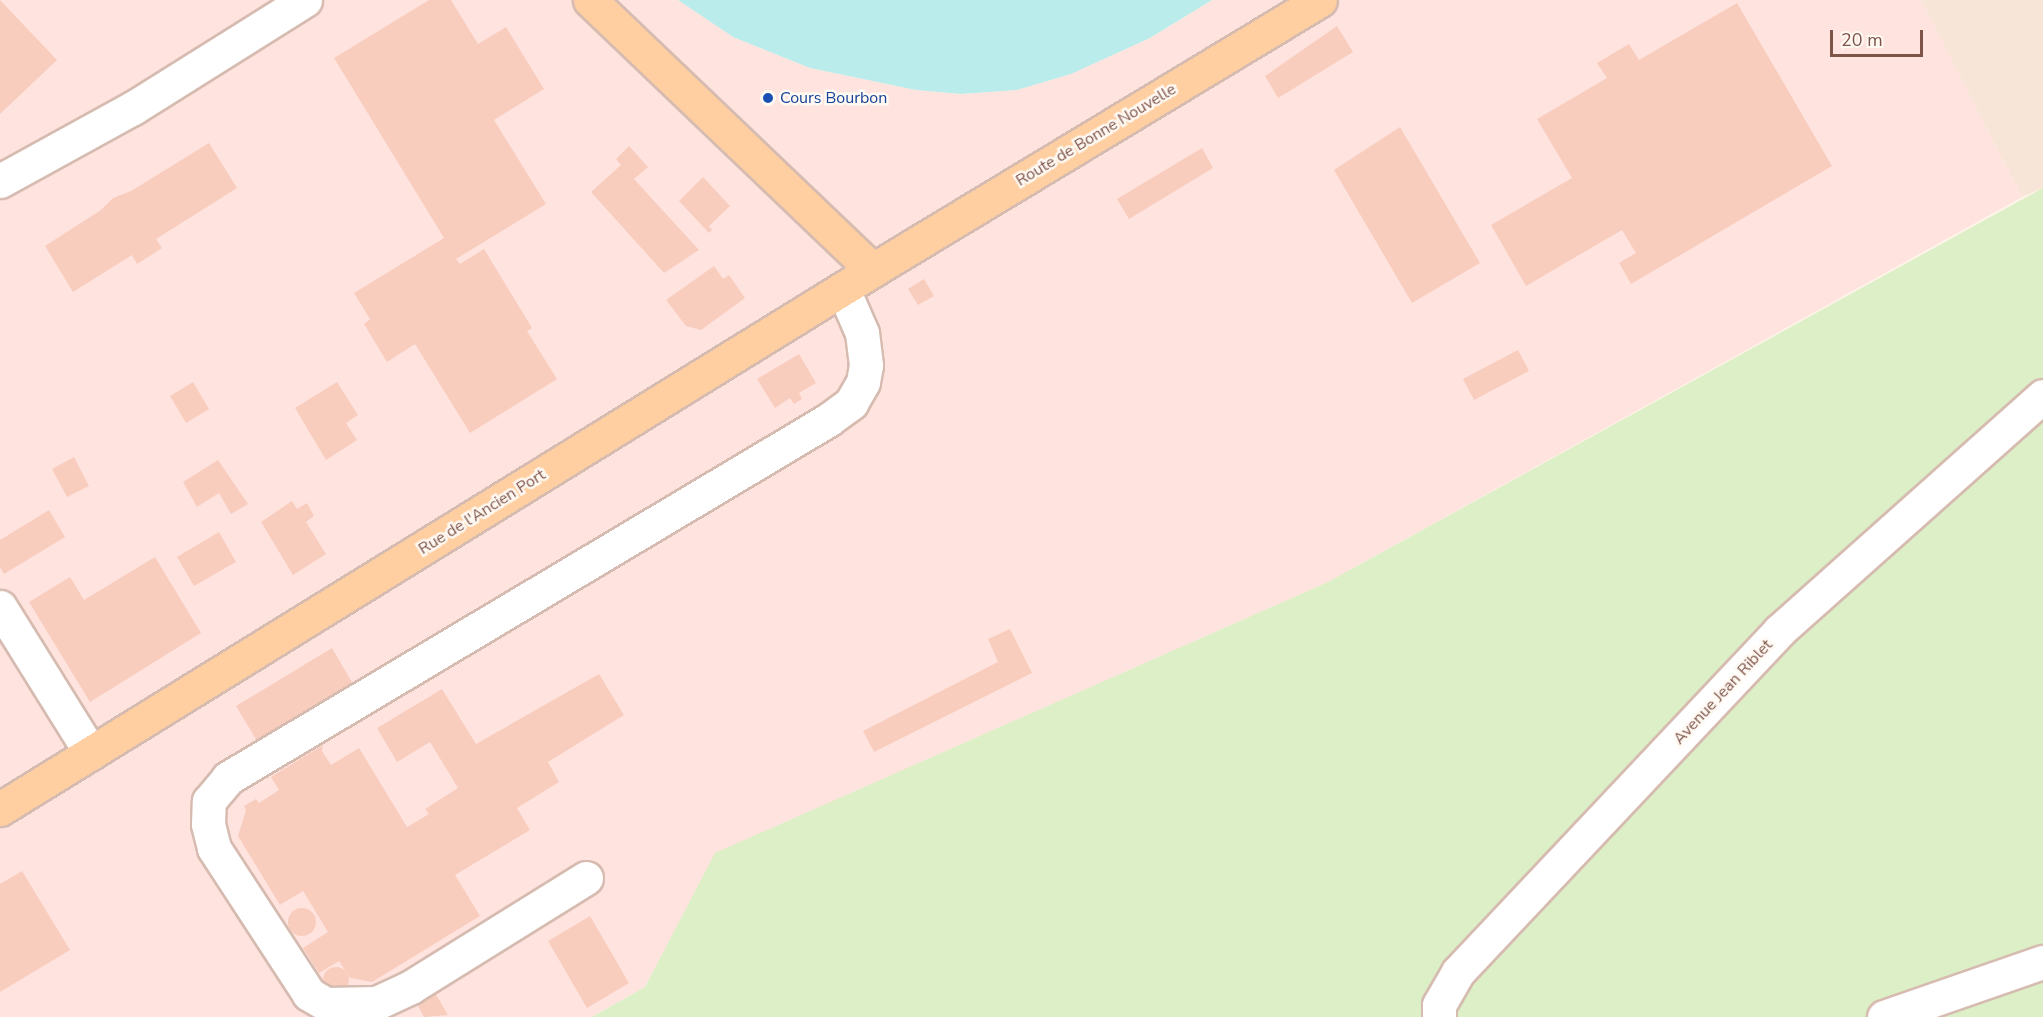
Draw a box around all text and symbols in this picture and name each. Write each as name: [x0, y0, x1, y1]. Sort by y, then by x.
scale bar: [1833, 18, 1926, 56]
text: 20 m: [1841, 28, 1883, 52]
street label: Route de Bonne Nouvelle: [1013, 80, 1179, 190]
place label: Cours Bourbon: [780, 88, 887, 108]
marker: Cours Bourbon: [761, 91, 775, 105]
street label: Rue de l'Ancien Port: [415, 465, 549, 559]
street label: Avenue Jean Riblet: [1669, 636, 1777, 748]

